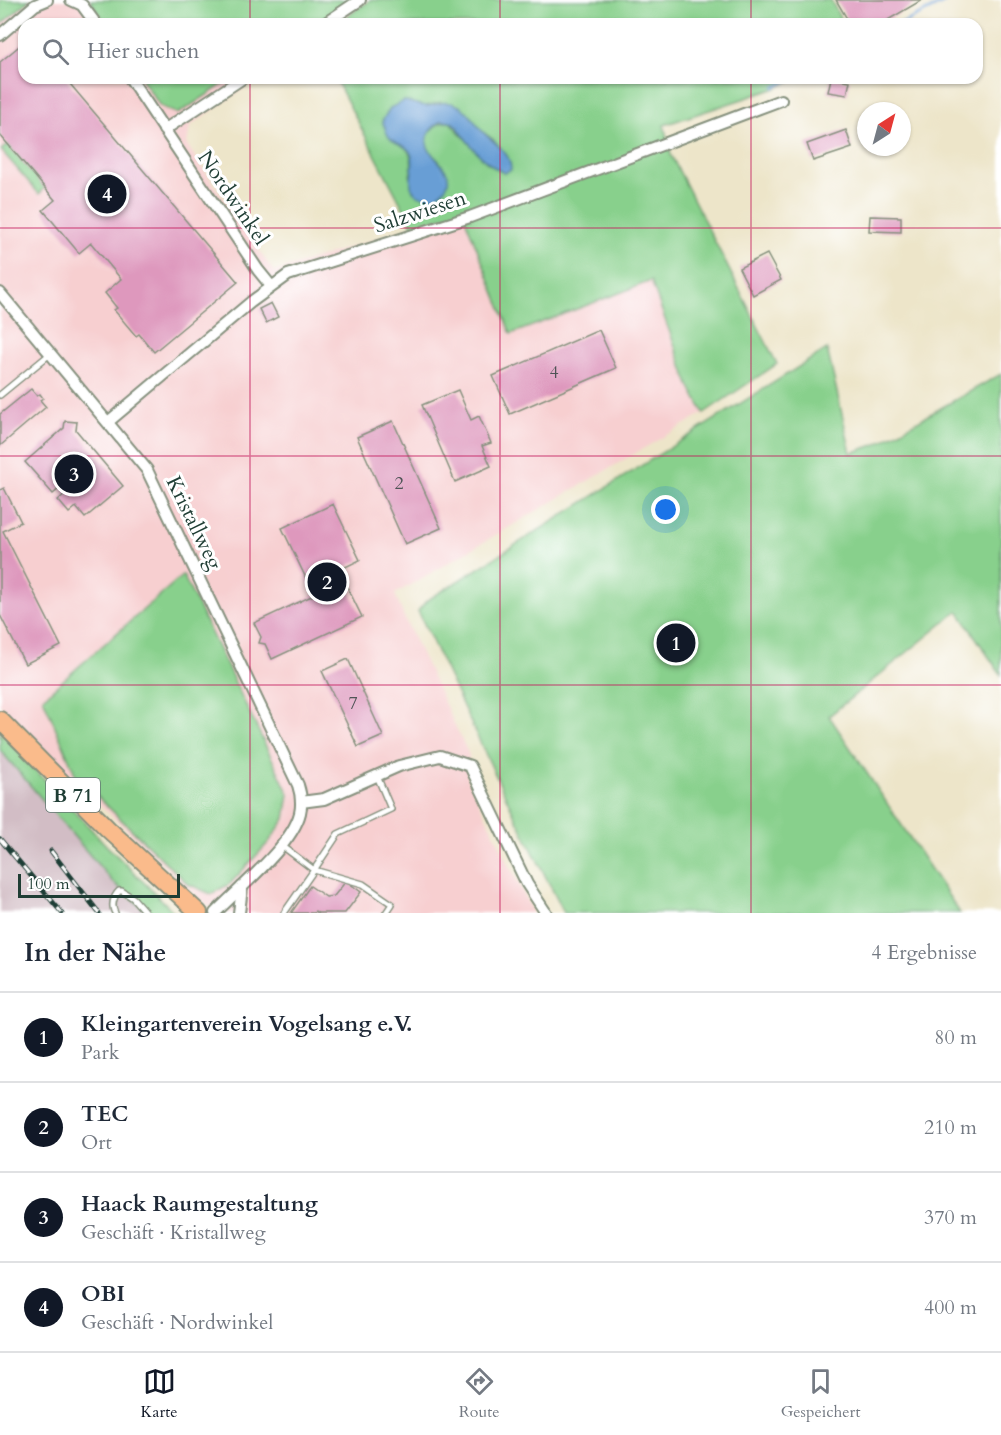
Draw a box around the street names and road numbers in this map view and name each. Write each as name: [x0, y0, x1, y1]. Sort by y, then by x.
street label: Nordwinkel: [191, 145, 275, 251]
street label: Salzwiesen: [370, 183, 470, 240]
street label: Kristallweg: [159, 471, 229, 575]
road number: B 71: [46, 778, 100, 812]

